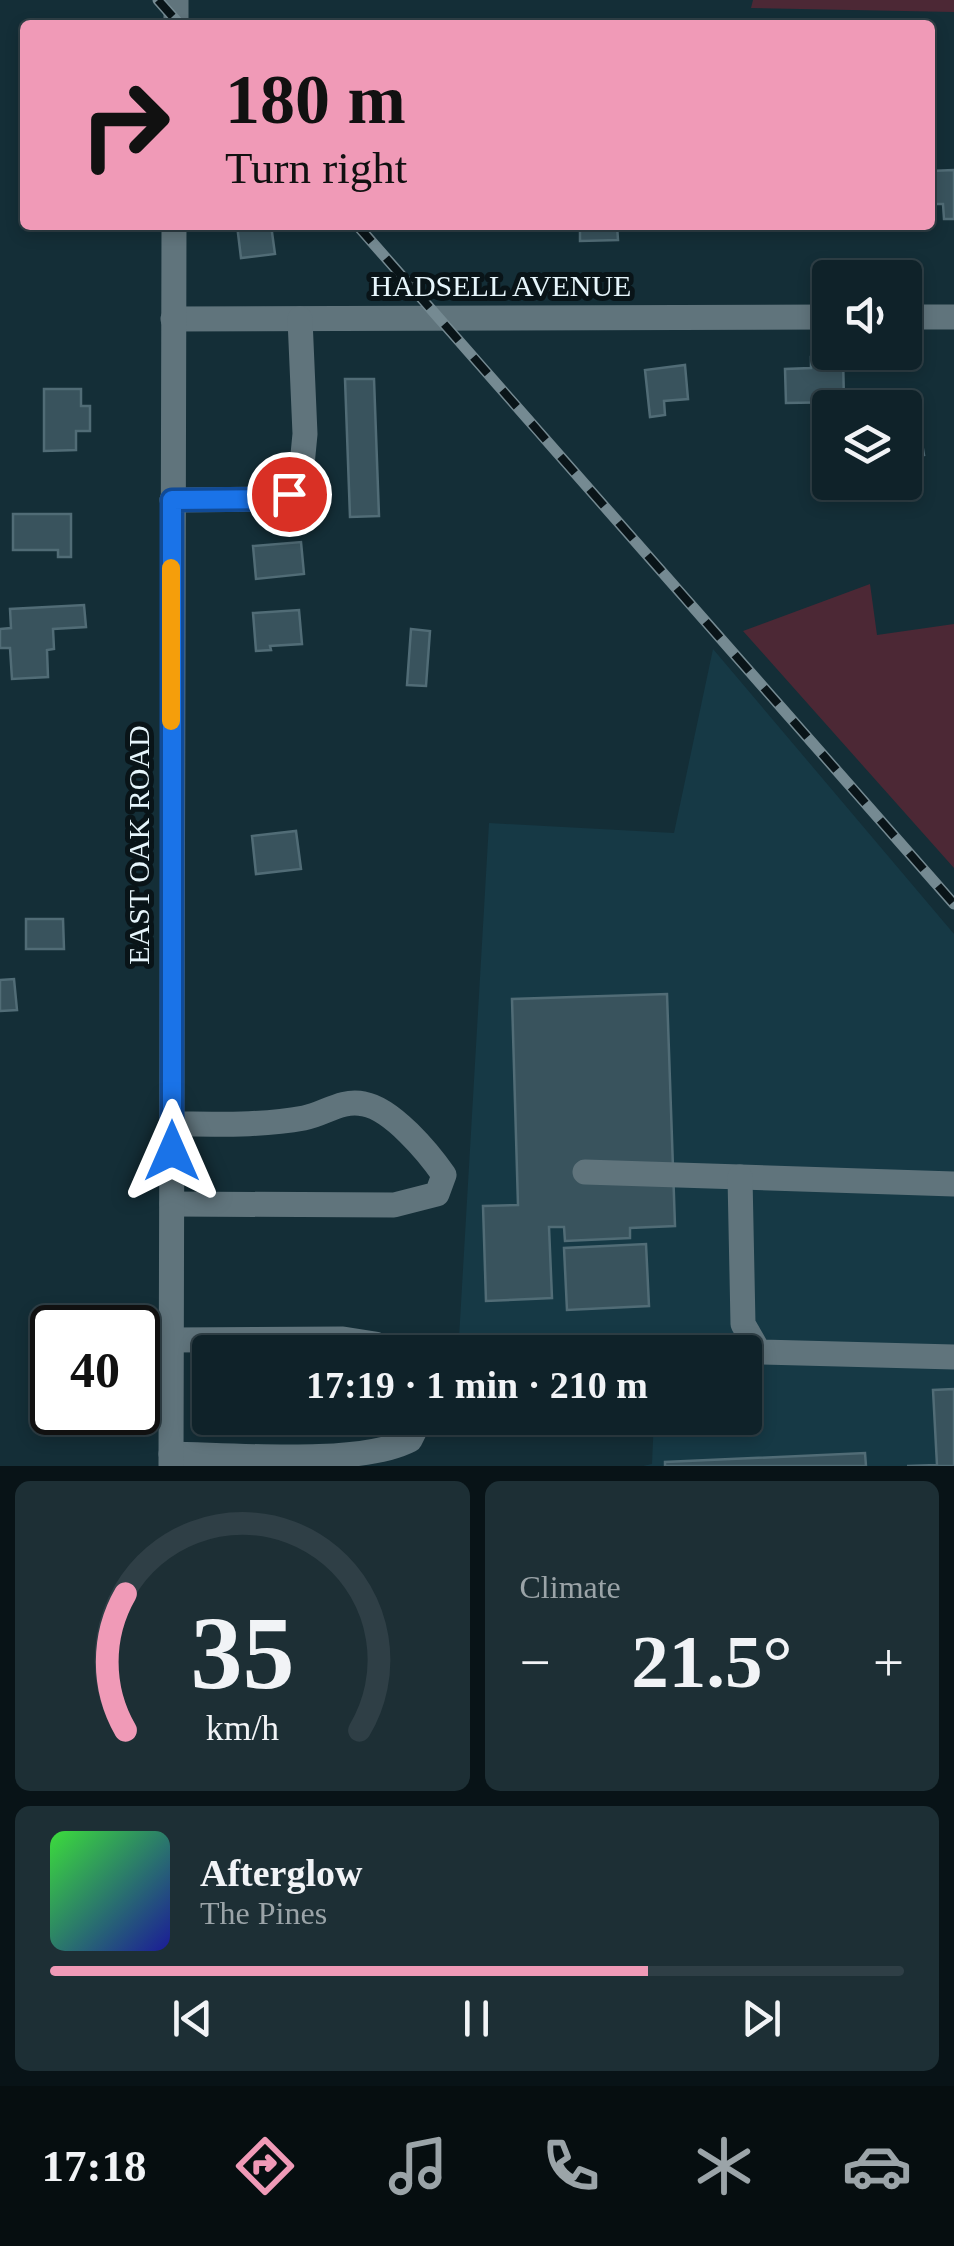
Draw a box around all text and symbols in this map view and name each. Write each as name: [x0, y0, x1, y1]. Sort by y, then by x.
icon: right: [60, 60, 190, 190]
text: 180 m: [225, 61, 406, 138]
text: Turn right: [225, 143, 407, 193]
map controls: [812, 260, 922, 500]
button: sound: [812, 260, 922, 370]
street label: HADSELL AVENUE: [371, 269, 631, 302]
button: layers: [812, 390, 922, 500]
pin: [247, 452, 332, 537]
icon: arrive: [262, 467, 317, 522]
street label: EAST OAK ROAD: [122, 725, 155, 965]
position arrow: [120, 1099, 224, 1203]
speed limit sign: 40: [30, 1305, 160, 1435]
text: 17:19 · 1 min · 210 m: [306, 1364, 648, 1406]
text: Climate: [520, 1569, 621, 1605]
text: 35: [190, 1595, 294, 1710]
text: 21.5°: [631, 1620, 792, 1703]
text: −: [520, 1632, 551, 1693]
text: +: [873, 1632, 904, 1693]
text: km/h: [206, 1708, 279, 1748]
text: Afterglow: [200, 1852, 362, 1894]
text: The Pines: [200, 1895, 327, 1931]
icon: previous: [165, 1991, 220, 2046]
icon: pause: [449, 1991, 504, 2046]
icon: next: [734, 1991, 789, 2046]
icon: directions: [230, 2131, 300, 2201]
icon: music: [383, 2131, 453, 2201]
icon: phone: [536, 2131, 606, 2201]
icon: climate: [689, 2131, 759, 2201]
icon: car: [842, 2131, 912, 2201]
text: 17:18: [42, 2141, 147, 2191]

